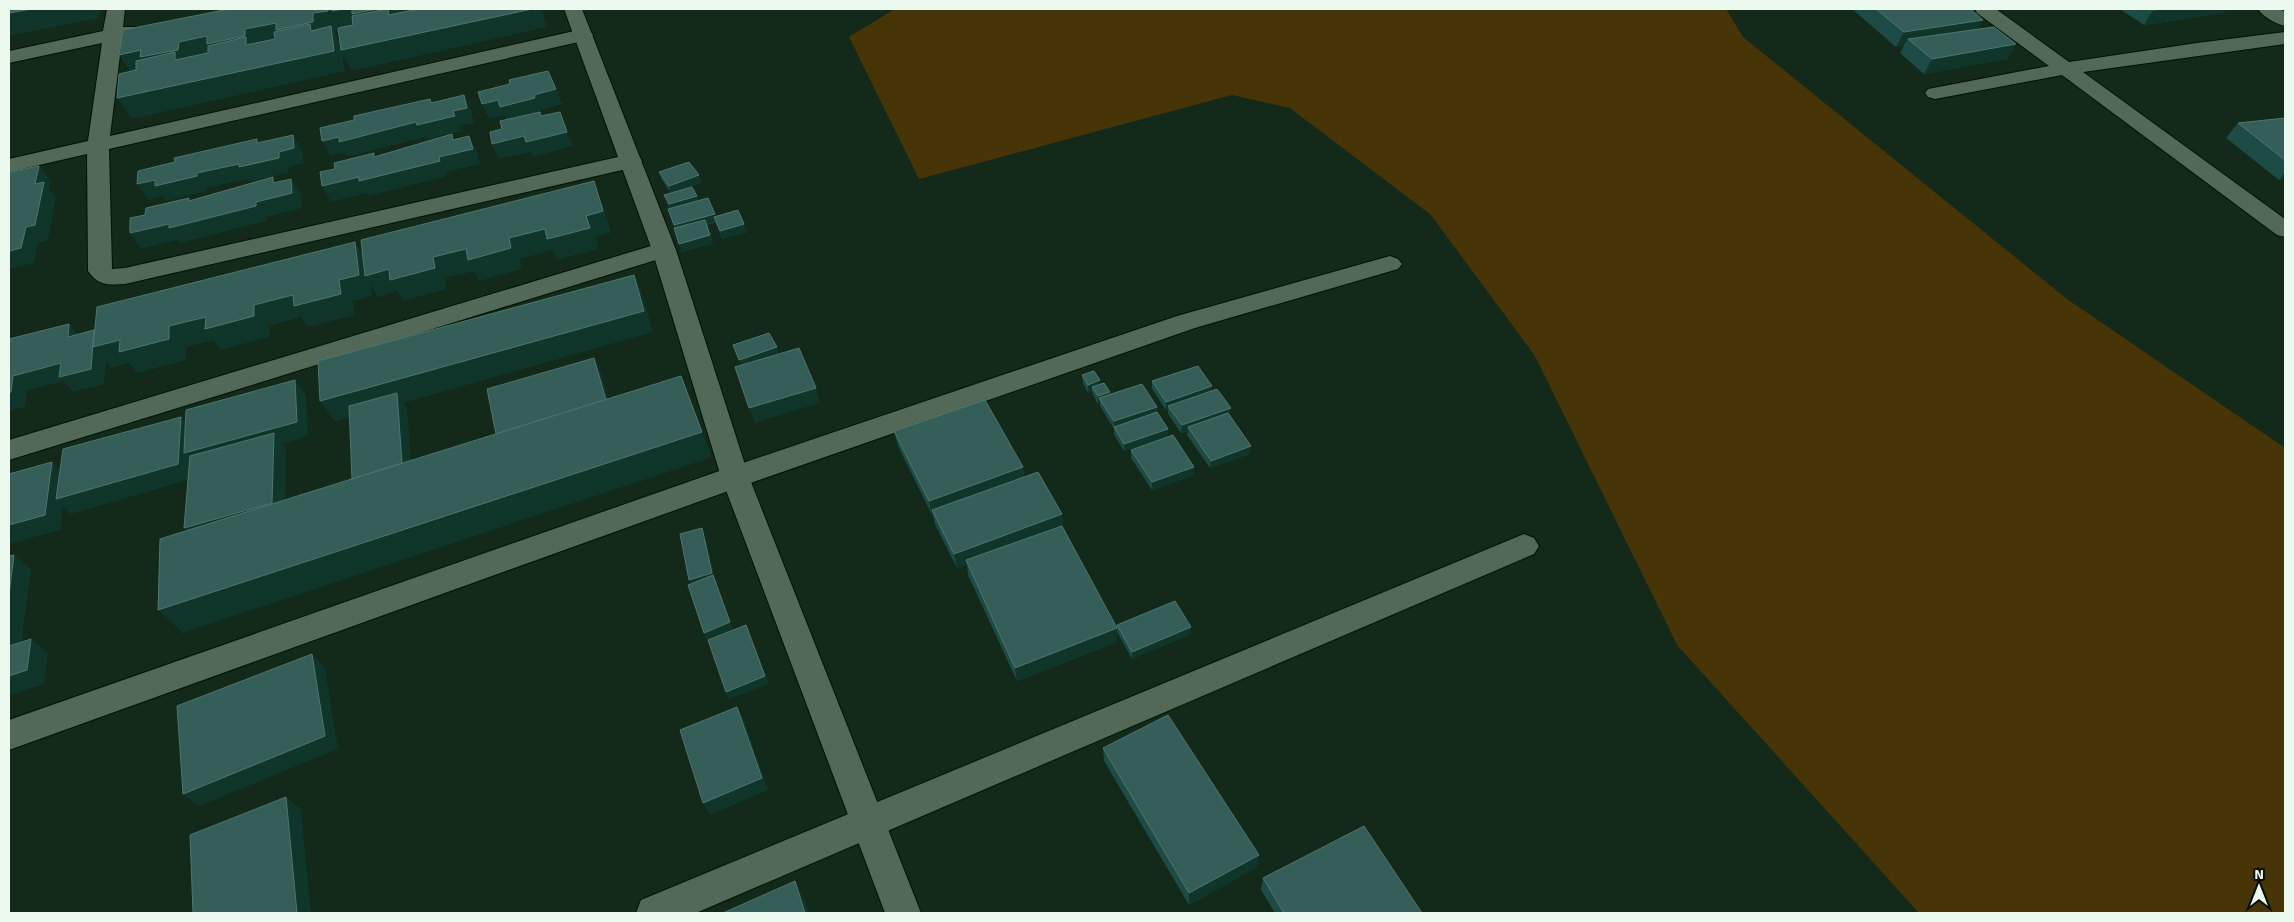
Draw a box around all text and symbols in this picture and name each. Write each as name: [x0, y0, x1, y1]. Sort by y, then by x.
north arrow: [2234, 862, 2284, 912]
text: N: [2254, 866, 2264, 883]

